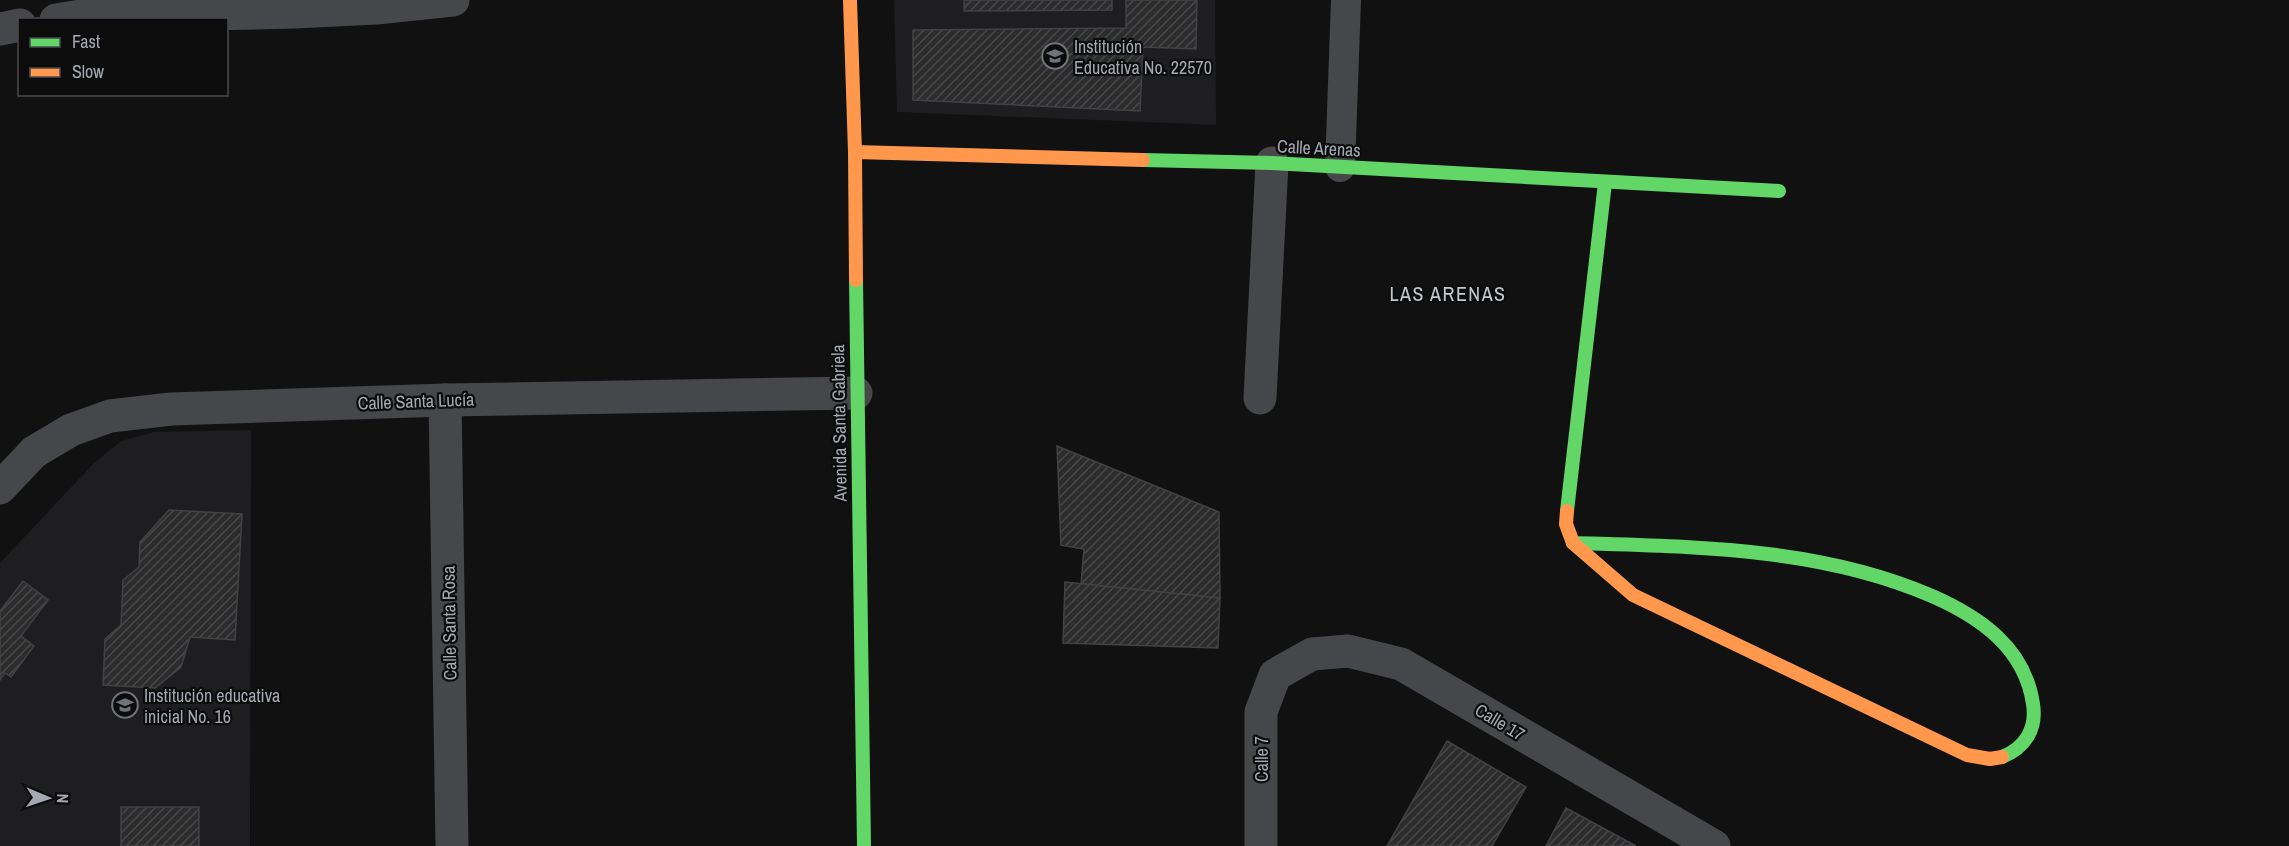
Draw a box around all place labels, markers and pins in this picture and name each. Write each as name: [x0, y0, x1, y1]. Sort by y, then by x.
place label: Institución Educativa No. 22570: [1074, 34, 1212, 80]
school or university icon: Institución Educativa No. 22570: [1040, 41, 1070, 71]
place label: Institución educativa inicial No. 16: [144, 683, 280, 729]
school or university icon: Institución educativa inicial No. 16: [110, 690, 140, 720]

